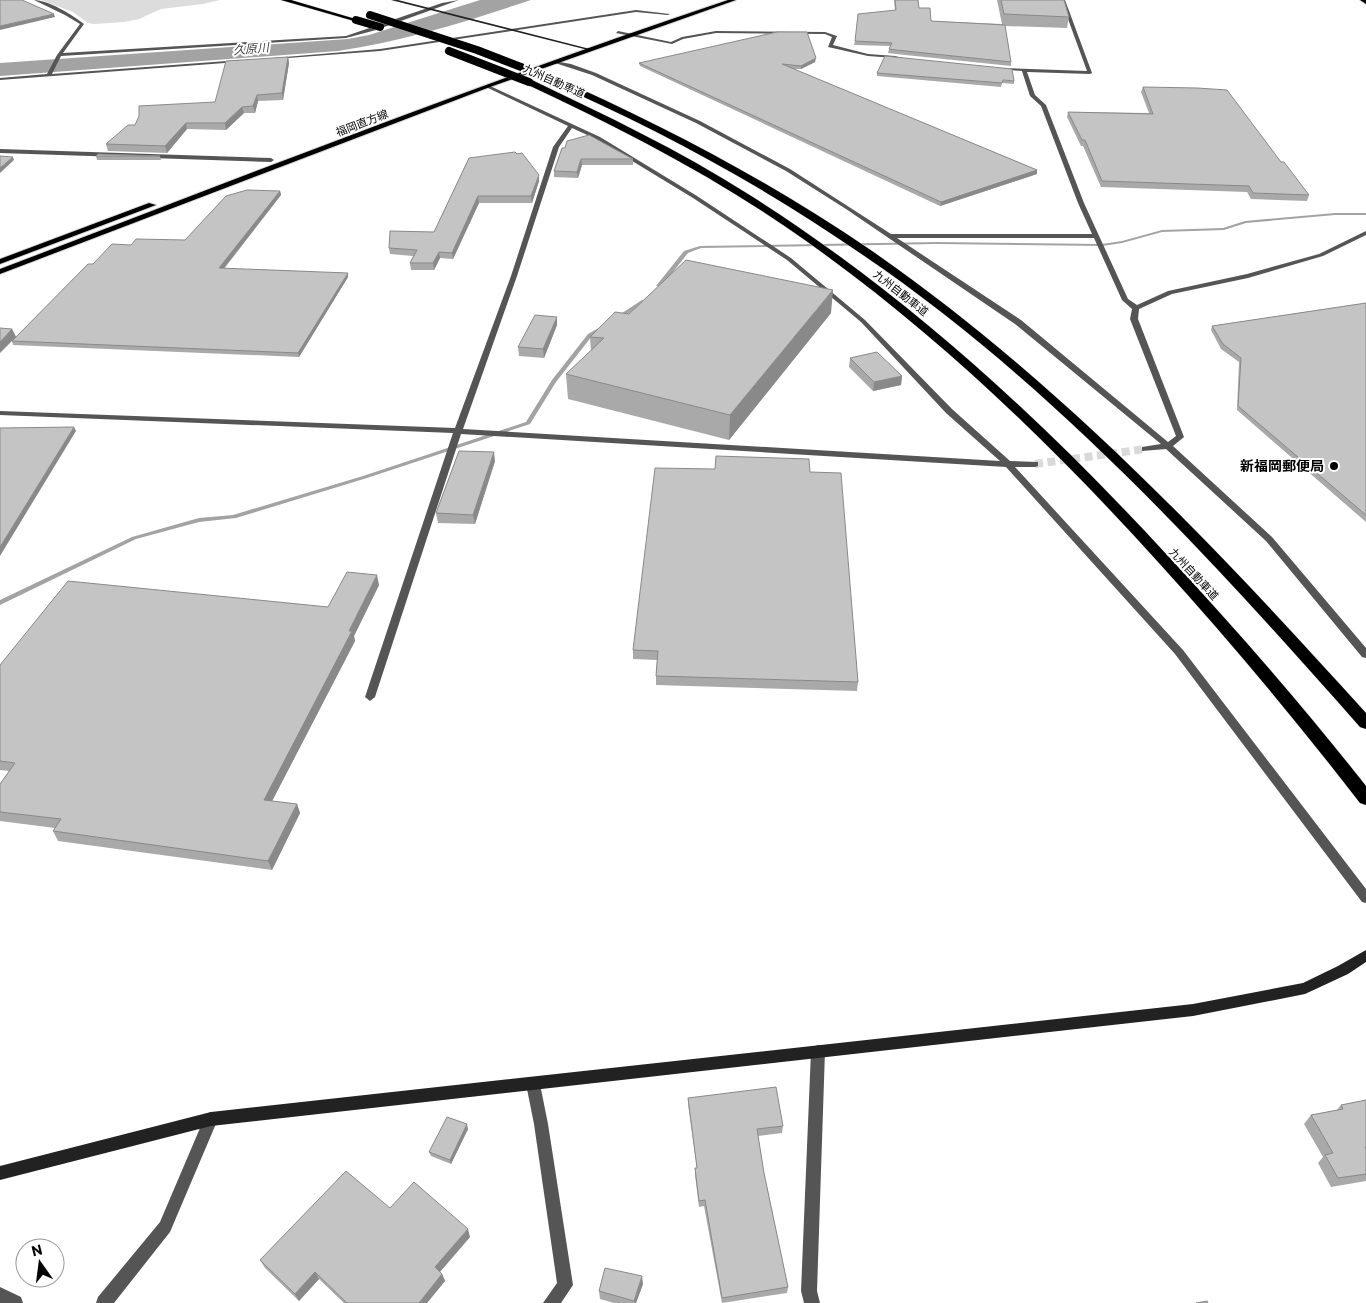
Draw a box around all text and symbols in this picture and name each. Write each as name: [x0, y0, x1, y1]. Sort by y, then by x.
water label: 久原川: [232, 39, 271, 57]
street label: 九州自動車道: [521, 61, 587, 100]
street label: 福岡直方線: [334, 107, 390, 138]
street label: 九州自動車道: [871, 267, 931, 318]
place label: 新福岡郵便局: [1240, 457, 1324, 474]
marker: 新福岡郵便局: [1328, 460, 1340, 472]
street label: 九州自動車道: [1167, 545, 1222, 602]
north arrow: [15, 1238, 65, 1288]
text: N: [30, 1240, 44, 1259]

